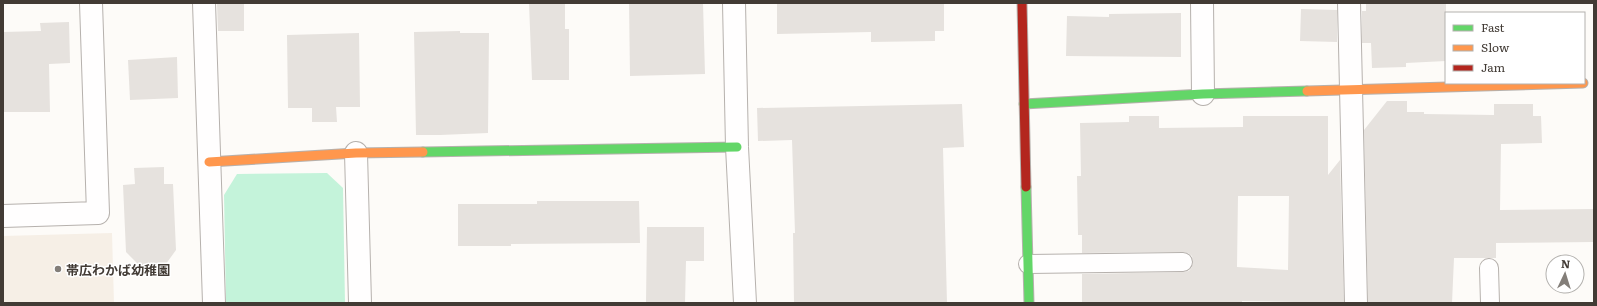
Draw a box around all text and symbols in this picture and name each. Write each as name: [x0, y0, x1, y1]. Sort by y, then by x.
legend: [1445, 12, 1585, 84]
text: Fast: [1481, 18, 1505, 36]
text: Slow: [1481, 38, 1510, 56]
text: Jam: [1481, 58, 1506, 76]
north arrow: [1545, 254, 1585, 294]
text: N: [1561, 255, 1571, 271]
place label: 帯広わかば幼稚園: [66, 260, 170, 279]
marker: 帯広わかば幼稚園: [53, 264, 63, 274]

